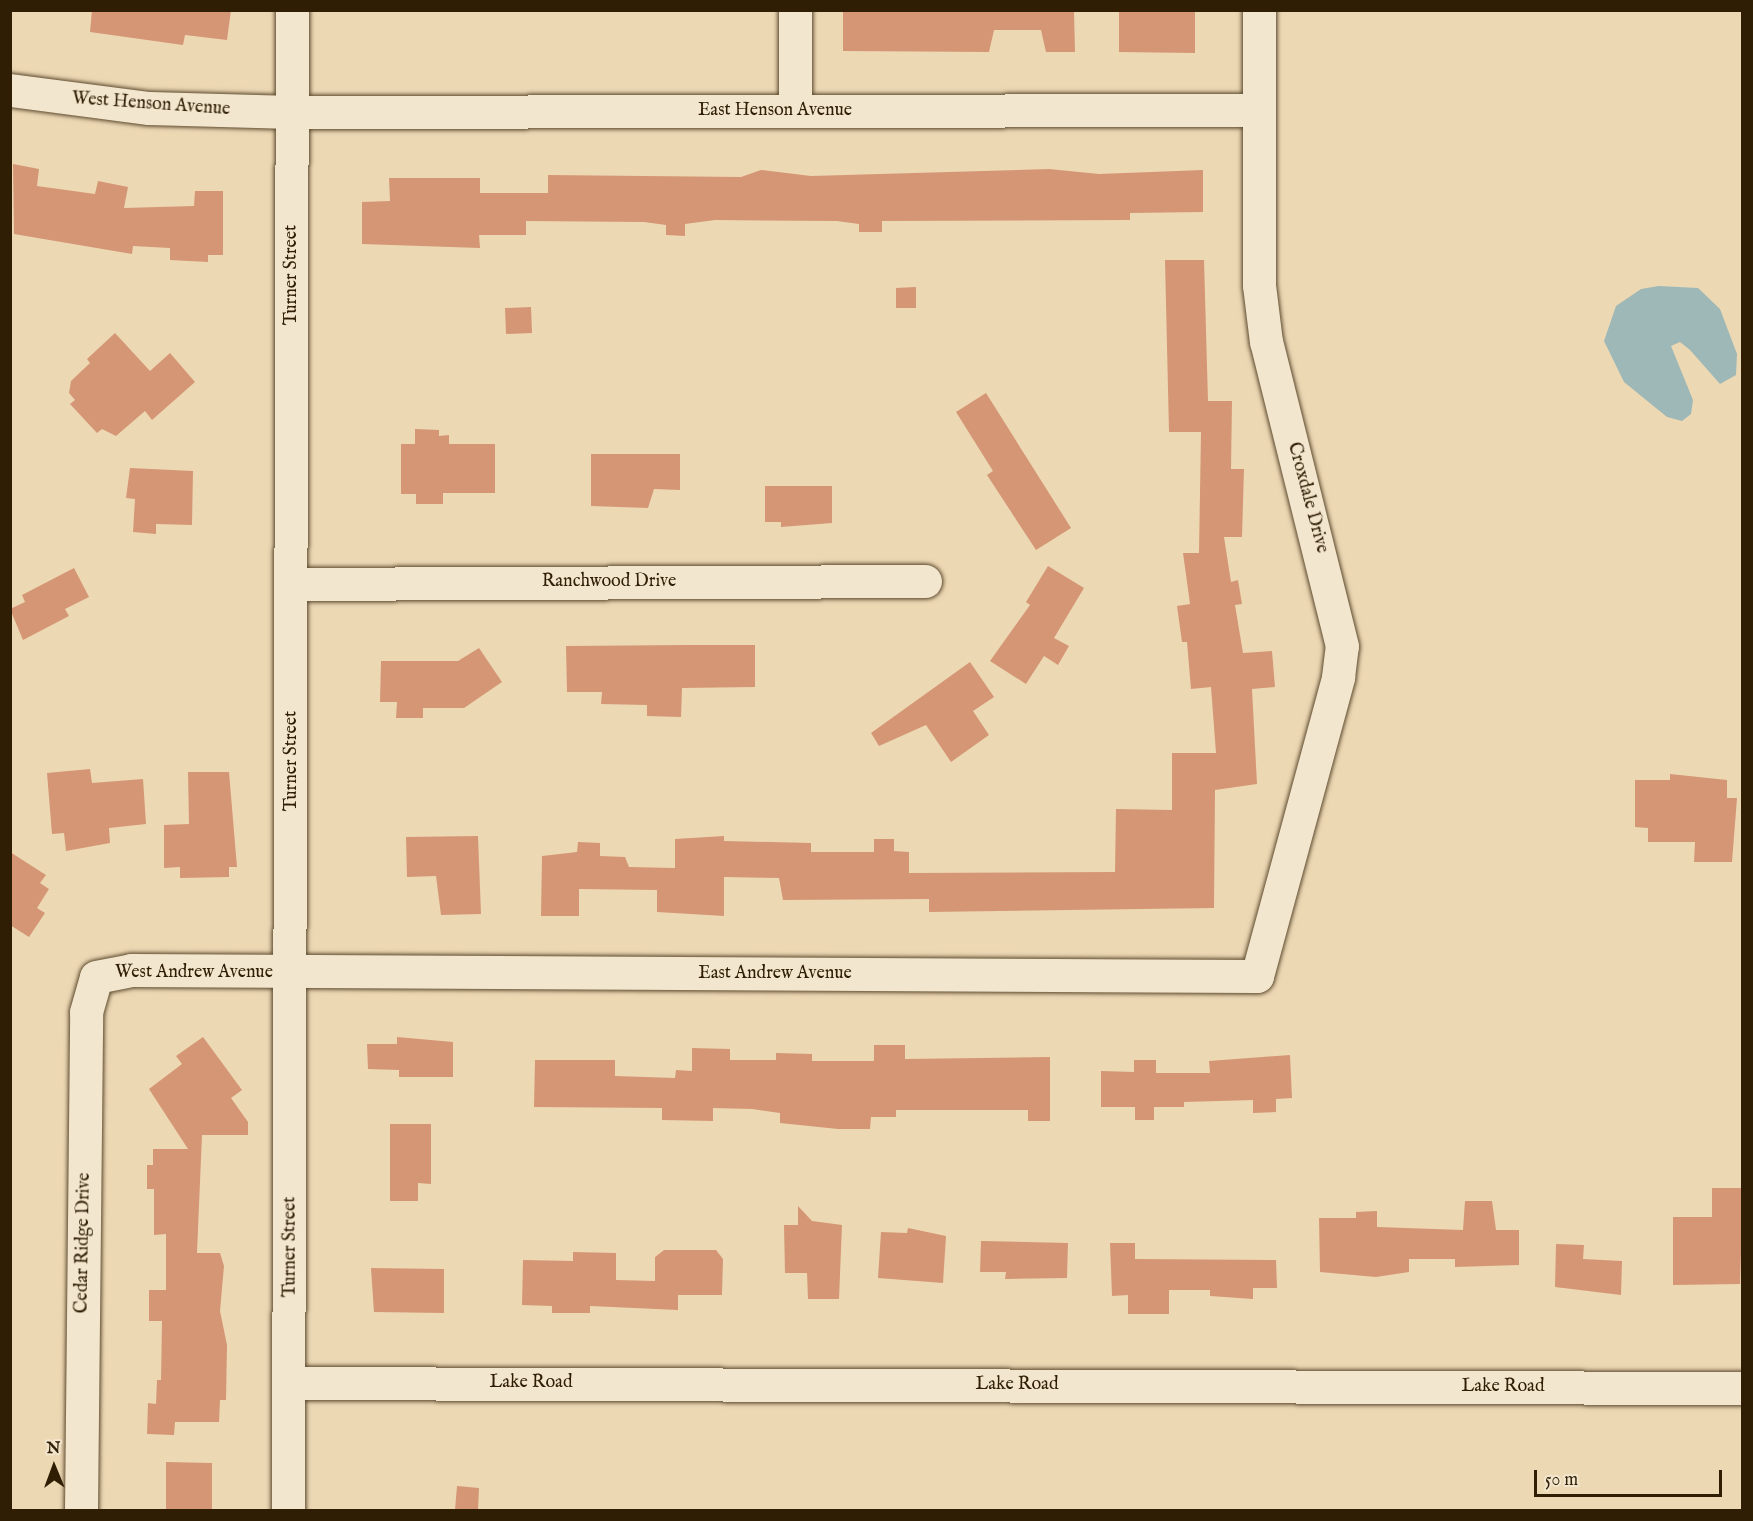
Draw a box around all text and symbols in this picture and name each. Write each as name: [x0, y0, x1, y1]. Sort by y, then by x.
street label: West Henson Avenue: [71, 89, 231, 121]
street label: East Henson Avenue: [698, 100, 852, 122]
street label: Turner Street: [281, 225, 303, 325]
street label: Croxdale Drive: [1282, 440, 1332, 556]
street label: Ranchwood Drive: [542, 571, 676, 593]
street label: Turner Street: [281, 711, 303, 811]
street label: West Andrew Avenue: [115, 962, 273, 984]
street label: East Andrew Avenue: [698, 963, 852, 985]
street label: Cedar Ridge Drive: [72, 1172, 96, 1314]
street label: Turner Street: [280, 1197, 302, 1297]
street label: Lake Road: [490, 1372, 572, 1394]
street label: Lake Road: [976, 1374, 1058, 1396]
street label: Lake Road: [1462, 1376, 1544, 1398]
north arrow: [24, 1437, 84, 1497]
text: N: [47, 1439, 61, 1459]
scale bar: [1537, 1458, 1724, 1496]
text: 50 m: [1545, 1469, 1578, 1492]

